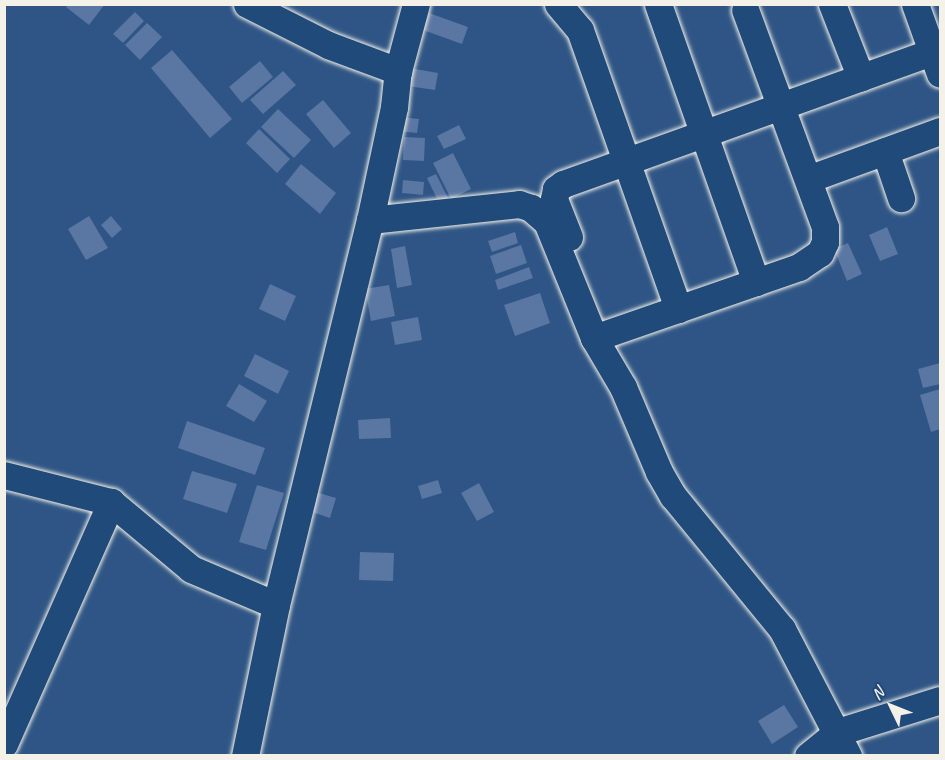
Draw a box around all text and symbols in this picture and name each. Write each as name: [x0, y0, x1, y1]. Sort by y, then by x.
north arrow: [861, 676, 921, 736]
text: N: [867, 683, 889, 704]

